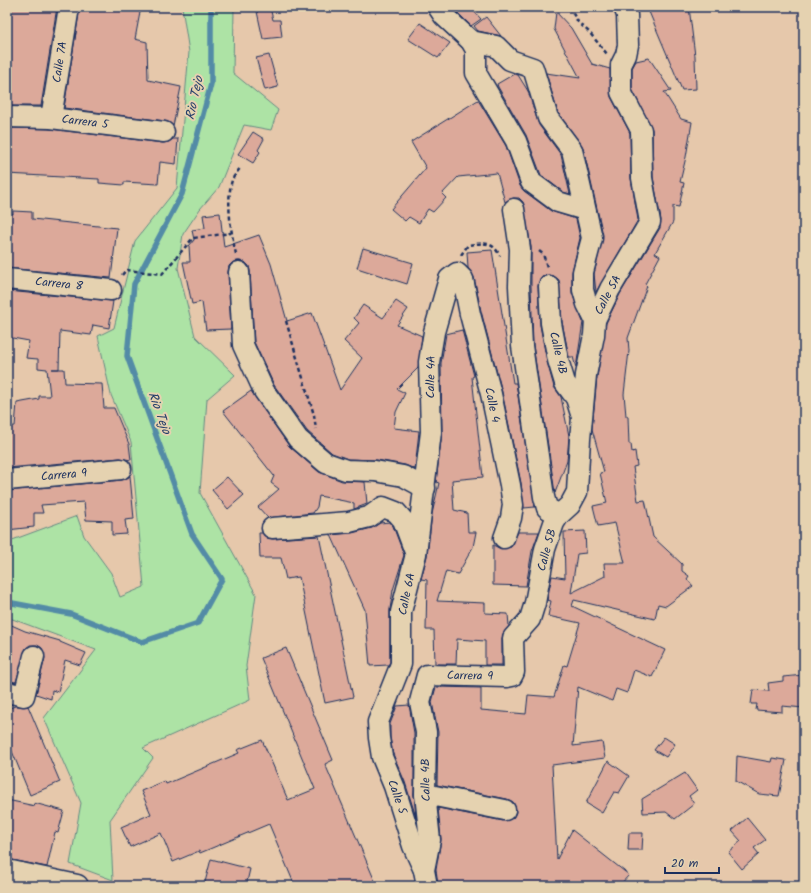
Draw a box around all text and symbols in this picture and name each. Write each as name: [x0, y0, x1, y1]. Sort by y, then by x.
street label: Calle 7A: [47, 40, 73, 84]
water label: Rio Tejo: [180, 73, 210, 122]
street label: Carrera 5: [61, 110, 111, 134]
street label: Carrera 8: [34, 272, 85, 296]
street label: Calle 5A: [590, 272, 626, 318]
street label: Calle 4B: [544, 330, 572, 376]
street label: Calle 4A: [421, 355, 441, 399]
street label: Calle 4: [479, 386, 505, 425]
water label: Rio Tejo: [142, 389, 177, 438]
street label: Carrera 9: [40, 464, 88, 486]
street label: Calle 5B: [532, 527, 562, 573]
street label: Calle 6A: [393, 571, 421, 617]
street label: Carrera 9: [447, 666, 494, 686]
street label: Calle 4B: [416, 758, 436, 802]
street label: Calle 5: [382, 777, 413, 818]
scale bar: [665, 849, 719, 875]
text: 20 m: [671, 854, 699, 873]

